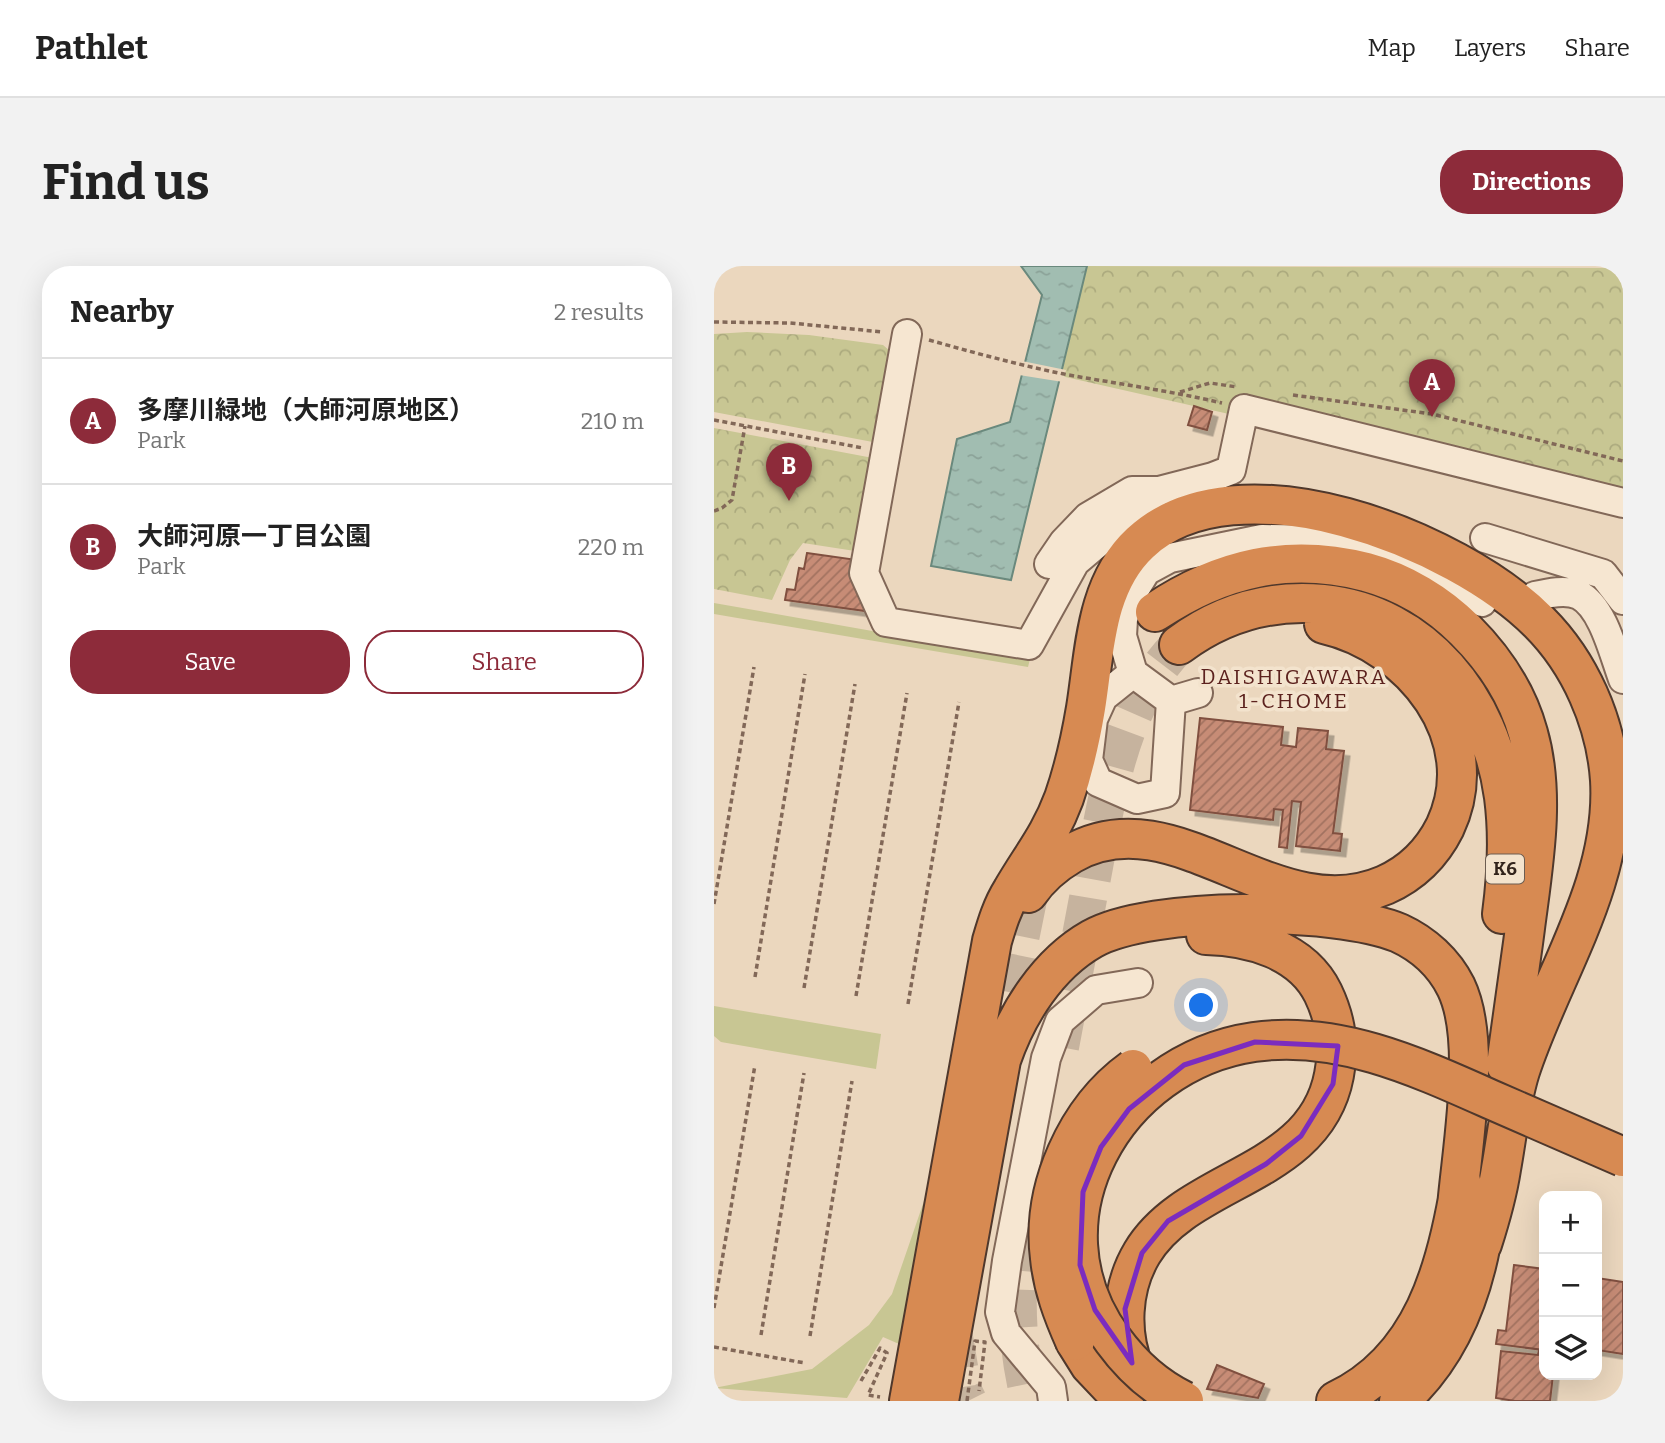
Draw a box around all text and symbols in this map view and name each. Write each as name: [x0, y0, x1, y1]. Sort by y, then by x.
text: Pathlet: [35, 28, 148, 68]
text: Map: [1368, 34, 1416, 62]
text: Layers: [1454, 34, 1526, 62]
text: Share: [1564, 34, 1630, 62]
button: Directions: [1440, 150, 1623, 214]
text: Find us: [42, 153, 210, 212]
text: Nearby: [70, 294, 174, 330]
text: 2 results: [554, 298, 644, 326]
pin: A: [1409, 359, 1455, 417]
text: 多摩川緑地（大師河原地区）: [137, 395, 475, 426]
text: A: [85, 407, 101, 435]
text: 210 m: [581, 407, 644, 435]
text: Park: [137, 426, 186, 454]
pin: B: [766, 443, 812, 501]
text: 大師河原一丁目公園: [137, 521, 371, 552]
text: B: [86, 533, 100, 561]
text: 220 m: [578, 533, 644, 561]
text: Park: [137, 552, 186, 580]
button: Save: [70, 630, 350, 694]
button: Share: [364, 630, 644, 694]
district label: DAISHIGAWARA 1-CHOME: [1201, 664, 1387, 714]
road number: K6: [1486, 854, 1524, 884]
your location: [1184, 988, 1218, 1022]
map controls: [1539, 1191, 1602, 1380]
button: +: [1539, 1191, 1602, 1254]
button: −: [1539, 1254, 1602, 1317]
button: layers: [1539, 1317, 1602, 1380]

